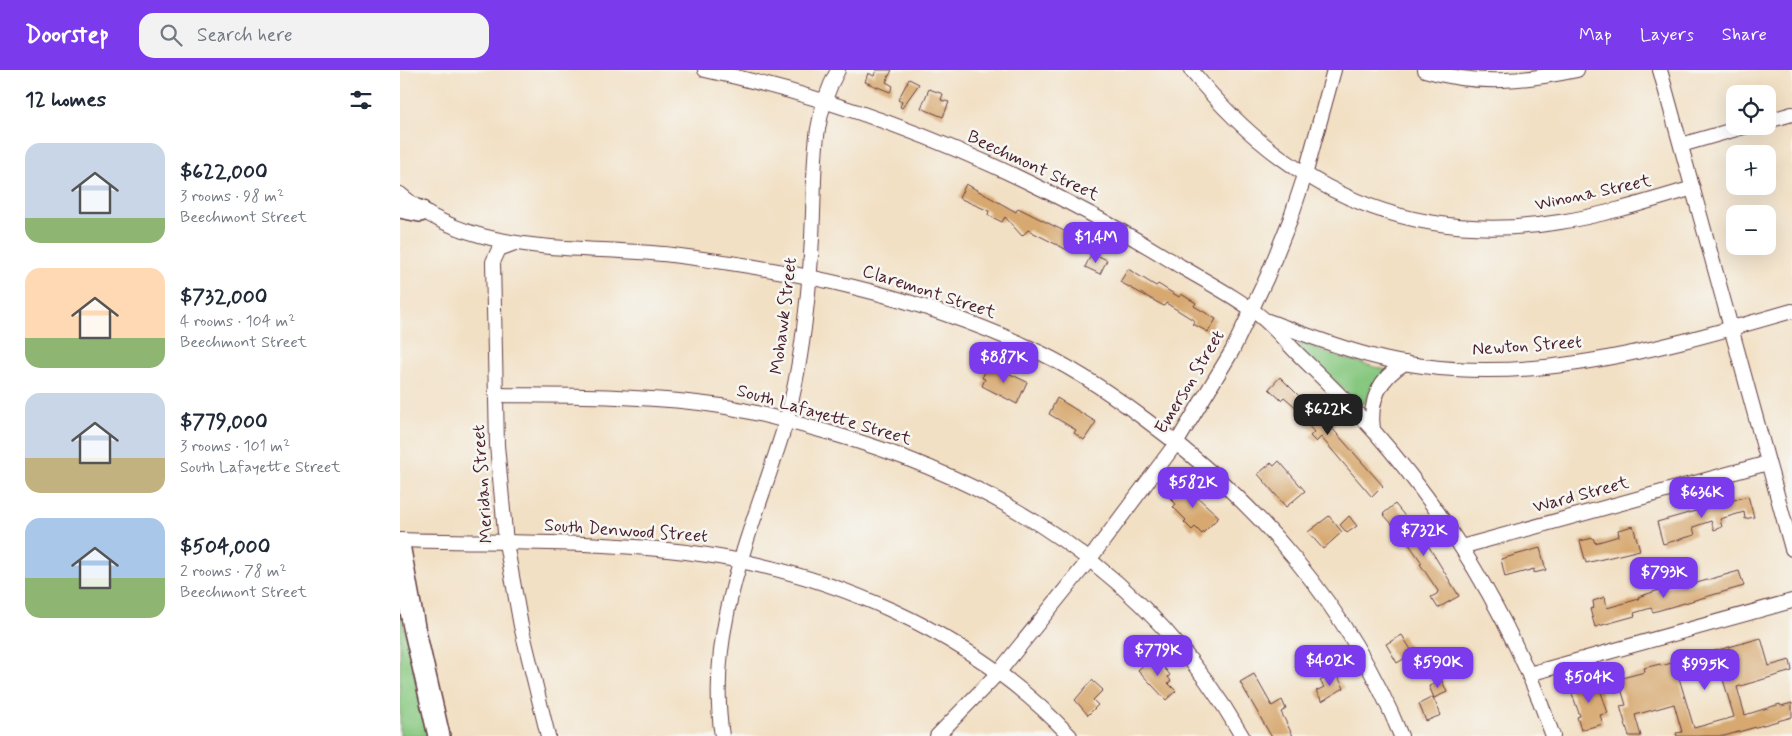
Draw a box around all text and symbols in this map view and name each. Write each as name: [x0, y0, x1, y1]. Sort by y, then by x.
search box: [139, 13, 489, 58]
text: Doorstep: [25, 20, 109, 51]
icon: search: [157, 21, 185, 49]
text: Search here: [197, 23, 293, 48]
text: Map: [1579, 23, 1612, 47]
text: Layers: [1640, 23, 1694, 47]
text: Share: [1722, 23, 1767, 47]
map controls: [1726, 85, 1776, 255]
button: locate: [1726, 85, 1776, 135]
text: 12 homes: [25, 86, 106, 114]
icon: filters: [347, 86, 375, 114]
street label: Beechmont Street: [963, 125, 1103, 207]
button: +: [1726, 145, 1776, 195]
text: $622,000: [180, 158, 268, 186]
icon: home: [65, 163, 125, 223]
street label: Winona Street: [1533, 169, 1654, 217]
text: 3 rooms · 98 m²: [180, 186, 284, 207]
button: −: [1726, 205, 1776, 255]
text: Beechmont Street: [180, 207, 307, 228]
pin: $1.4M: [1061, 222, 1131, 264]
text: $1.4M: [1074, 227, 1118, 248]
street label: Mohawk Street: [765, 256, 803, 376]
street label: Claremont Street: [859, 259, 999, 325]
text: $732,000: [180, 283, 267, 311]
icon: home: [65, 288, 125, 348]
text: 4 rooms · 104 m²: [180, 311, 295, 332]
street label: Emerson Street: [1150, 325, 1231, 438]
street label: Newton Street: [1471, 330, 1583, 362]
text: Beechmont Street: [180, 332, 307, 353]
pin: $887K: [969, 342, 1039, 384]
text: $887K: [980, 347, 1028, 368]
street label: South Lafayette Street: [734, 379, 915, 452]
pin: $622K: [1293, 394, 1363, 436]
text: $622K: [1305, 399, 1351, 420]
text: $779,000: [180, 408, 268, 436]
icon: home: [65, 413, 125, 473]
street label: Meridan Street: [467, 424, 499, 544]
text: 3 rooms · 101 m²: [180, 436, 290, 457]
text: South Lafayette Street: [180, 457, 341, 478]
pin: $582K: [1158, 466, 1228, 509]
street label: Ward Street: [1530, 471, 1632, 519]
text: $582K: [1169, 472, 1217, 493]
pin: $636K: [1667, 476, 1737, 519]
text: $636K: [1680, 482, 1724, 503]
street label: South Denwood Street: [543, 513, 709, 549]
pin: $732K: [1389, 514, 1459, 557]
text: $732K: [1401, 520, 1447, 541]
text: $504,000: [180, 533, 270, 561]
icon: home: [65, 538, 125, 598]
pin: $793K: [1629, 556, 1699, 599]
text: 2 rooms · 78 m²: [180, 561, 287, 582]
text: $793K: [1641, 562, 1687, 583]
text: Beechmont Street: [180, 582, 307, 603]
pin: $779K: [1123, 634, 1193, 677]
text: $779K: [1135, 640, 1181, 661]
pin: $402K: [1295, 644, 1365, 687]
pin: $590K: [1403, 646, 1473, 689]
pin: $995K: [1670, 648, 1740, 691]
text: $402K: [1306, 650, 1354, 671]
text: $590K: [1413, 652, 1463, 673]
text: $995K: [1682, 654, 1729, 675]
pin: $504K: [1554, 662, 1624, 704]
text: $504K: [1565, 667, 1613, 688]

